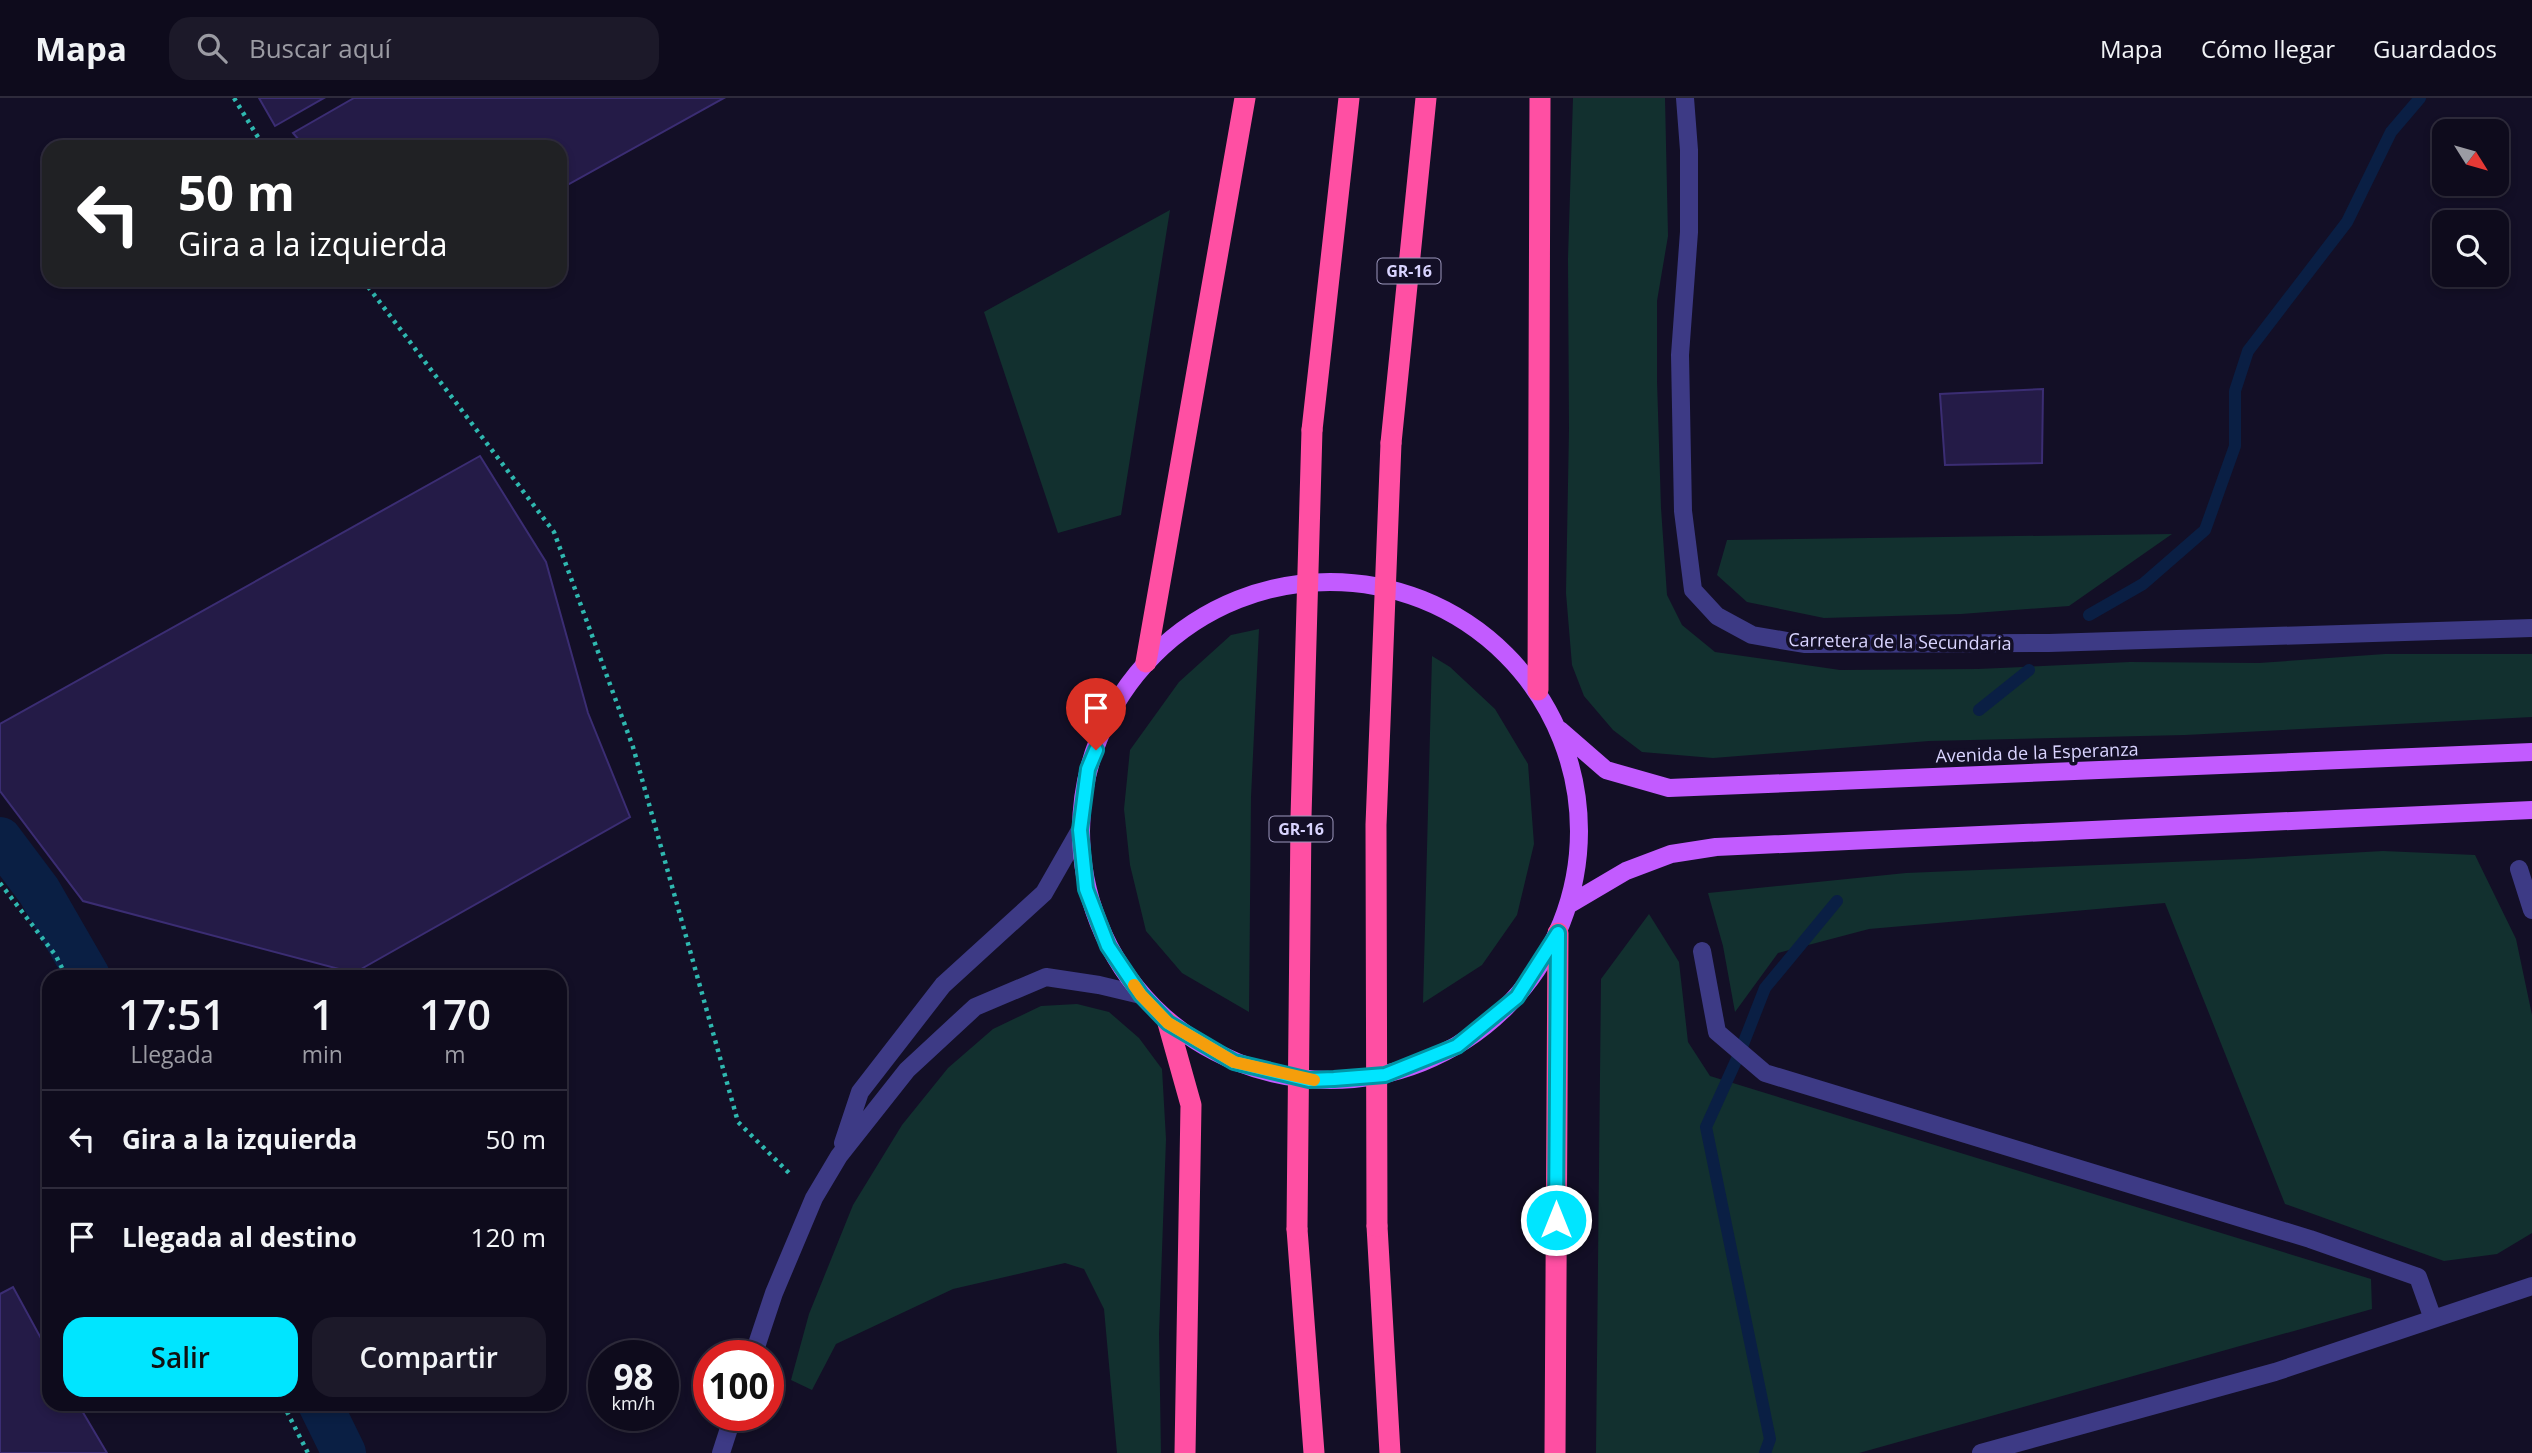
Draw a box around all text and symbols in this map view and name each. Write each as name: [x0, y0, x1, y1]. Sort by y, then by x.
search box: [169, 17, 659, 80]
text: Mapa: [35, 26, 127, 71]
icon: search: [193, 29, 231, 67]
text: Buscar aquí: [249, 30, 391, 66]
text: Mapa: [2100, 32, 2163, 65]
text: Cómo llegar: [2201, 32, 2335, 65]
text: Guardados: [2373, 32, 2497, 65]
north arrow: [2432, 119, 2510, 196]
map controls: [2432, 119, 2509, 287]
text: 50 m: [178, 159, 295, 225]
icon: left: [63, 168, 154, 259]
button: search: [2432, 210, 2509, 287]
text: Gira a la izquierda: [178, 222, 448, 265]
road number: GR-16: [1378, 258, 1440, 284]
street label: Carretera de la Secundaria: [1788, 627, 2012, 655]
pin: [1066, 678, 1126, 750]
icon: arrive: [1077, 689, 1115, 727]
street label: Avenida de la Esperanza: [1935, 736, 2139, 768]
road number: GR-16: [1270, 816, 1332, 842]
text: 17:51: [118, 985, 226, 1042]
text: 1: [310, 985, 334, 1042]
text: 170: [419, 985, 491, 1042]
text: Llegada: [130, 1038, 213, 1070]
text: min: [302, 1038, 343, 1070]
text: m: [444, 1038, 466, 1070]
icon: left: [63, 1120, 101, 1158]
text: Gira a la izquierda: [122, 1121, 357, 1157]
text: 50 m: [485, 1121, 546, 1157]
position arrow: [1519, 1183, 1593, 1257]
icon: arrive: [63, 1218, 101, 1256]
text: Llegada al destino: [122, 1219, 357, 1255]
text: 120 m: [471, 1219, 546, 1255]
button: Salir: [63, 1317, 298, 1397]
button: Compartir: [312, 1317, 546, 1397]
speed limit sign: 100: [693, 1340, 784, 1431]
text: 98: [613, 1353, 654, 1400]
text: km/h: [612, 1391, 655, 1415]

